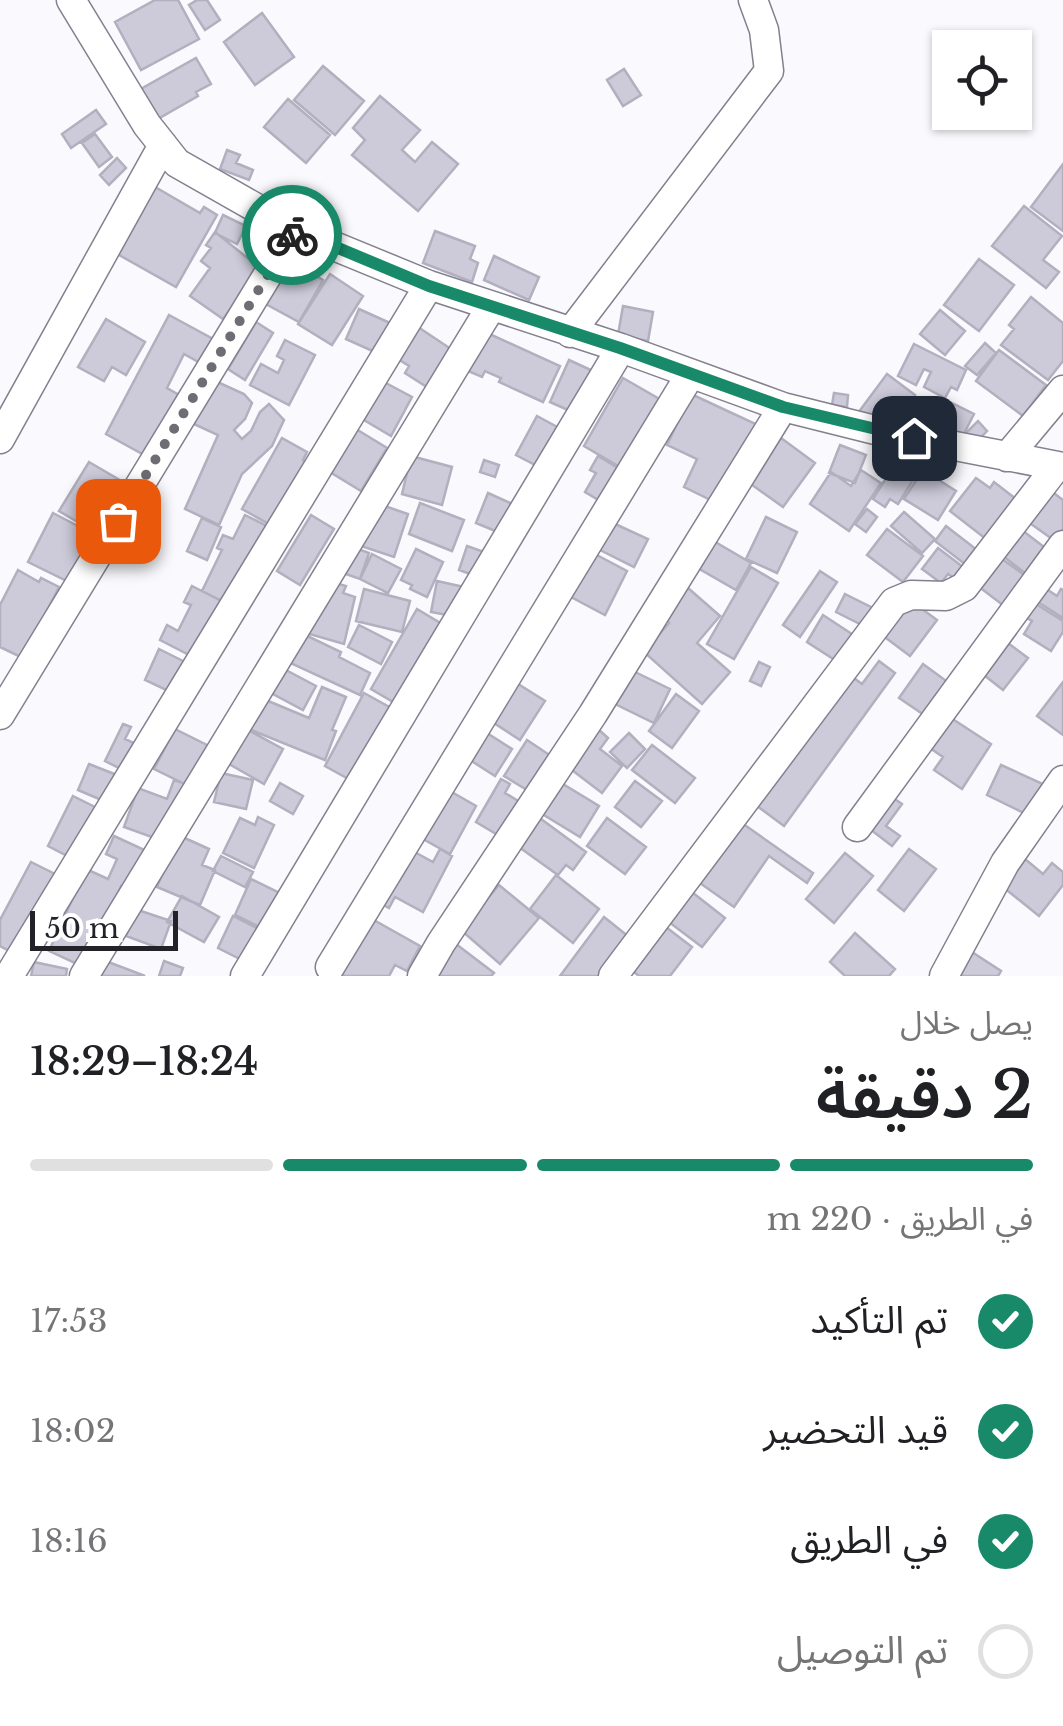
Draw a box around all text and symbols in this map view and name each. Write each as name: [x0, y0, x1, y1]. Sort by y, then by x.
map controls: [932, 30, 1032, 130]
button: locate: [932, 30, 1032, 130]
courier: [242, 185, 342, 285]
icon: bike: [265, 208, 320, 263]
pin: [872, 396, 957, 481]
icon: home: [887, 411, 942, 466]
pin: [76, 479, 161, 564]
icon: bag: [91, 494, 146, 549]
scale bar: [30, 906, 178, 950]
text: 50 m: [45, 911, 119, 946]
text: يصل خلال: [900, 1003, 1033, 1043]
text: 18:24–18:29: [30, 1038, 258, 1085]
text: 2 دقيقة: [816, 1055, 1033, 1136]
text: في الطريق · 220 m: [767, 1199, 1033, 1239]
icon: check: [978, 1294, 1033, 1349]
text: تم التأكيد: [810, 1296, 948, 1343]
text: 17:53: [30, 1301, 107, 1341]
icon: check: [978, 1404, 1033, 1459]
text: قيد التحضير: [763, 1406, 948, 1453]
text: 18:02: [30, 1411, 115, 1451]
icon: check: [978, 1514, 1033, 1569]
text: في الطريق: [790, 1516, 948, 1563]
text: 18:16: [30, 1521, 108, 1561]
text: تم التوصيل: [777, 1626, 948, 1673]

